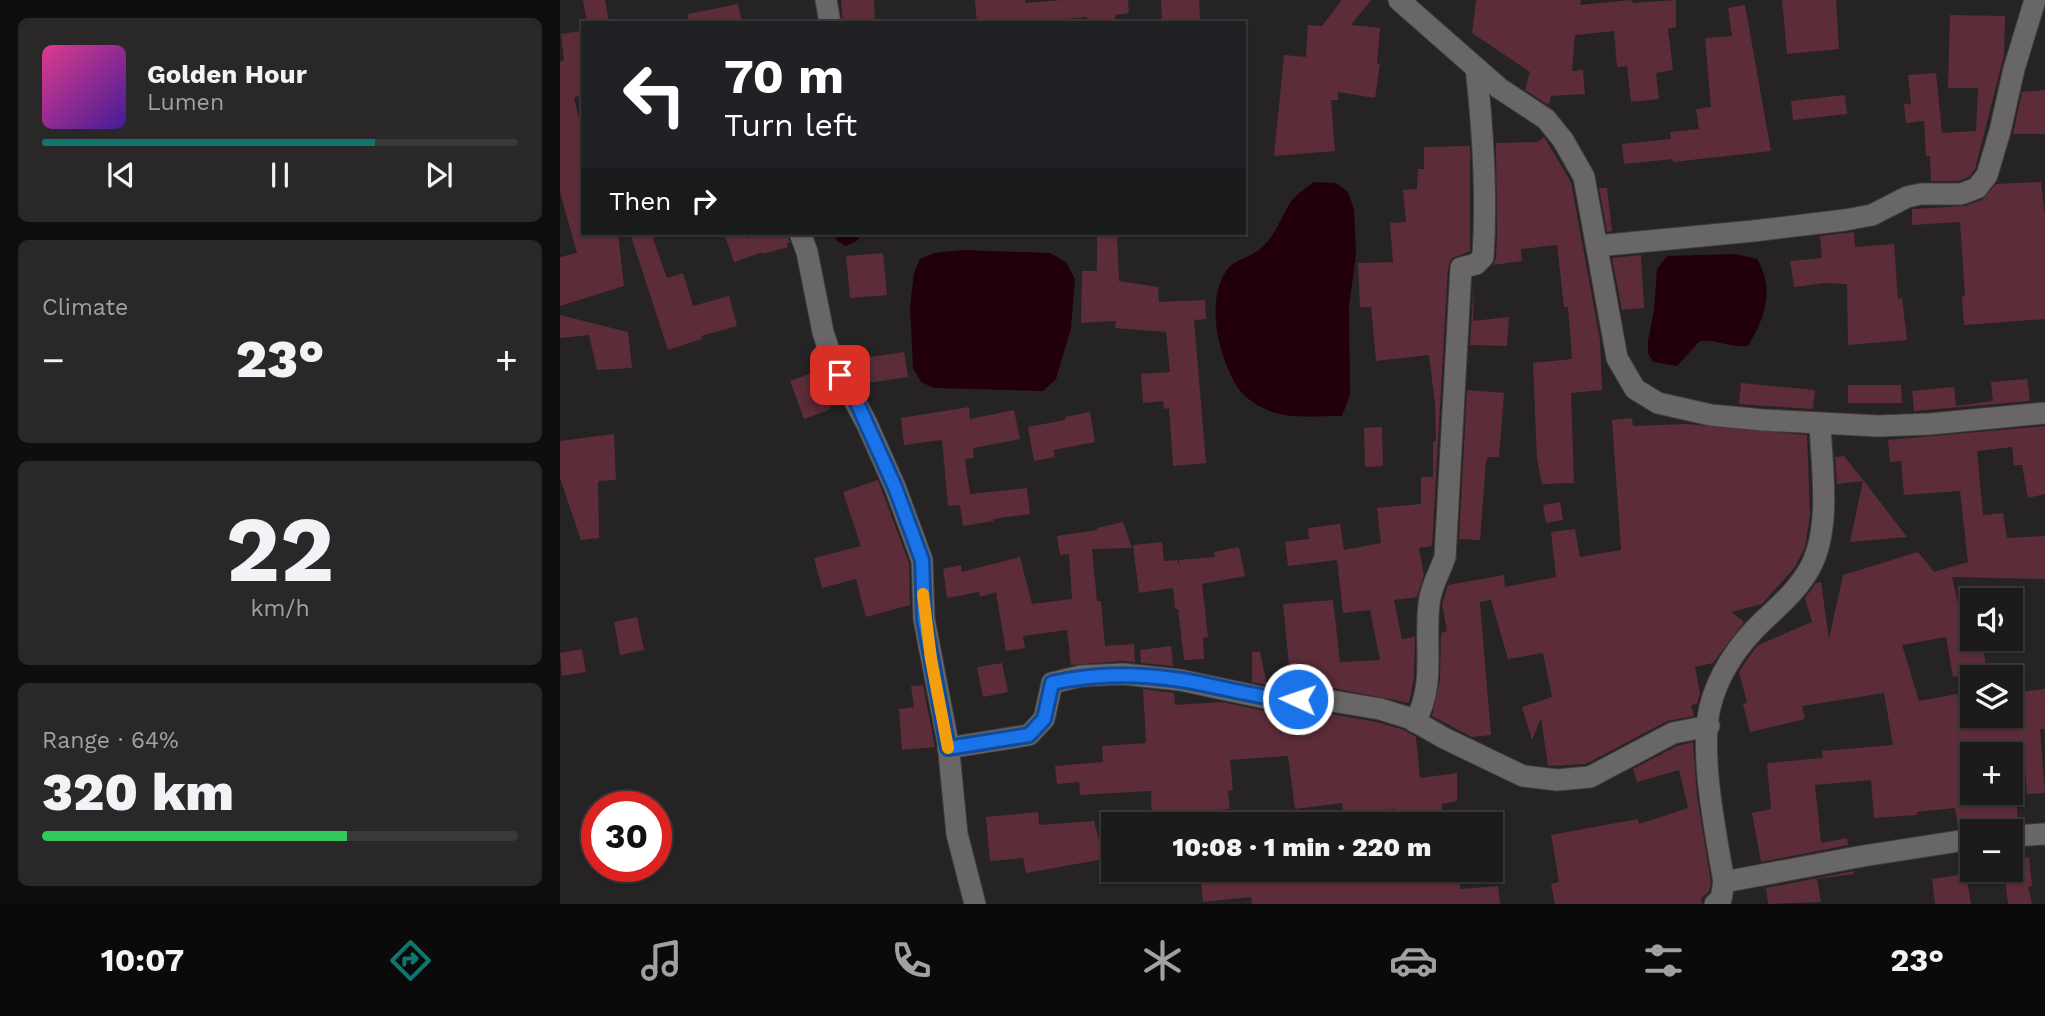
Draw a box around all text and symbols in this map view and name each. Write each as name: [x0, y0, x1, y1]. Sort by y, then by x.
text: 70 m: [724, 47, 844, 105]
icon: left: [609, 49, 700, 140]
text: Golden Hour: [147, 59, 307, 89]
text: Lumen: [147, 89, 224, 116]
text: Turn left: [724, 106, 857, 144]
icon: previous: [102, 156, 140, 194]
icon: pause: [261, 156, 299, 194]
icon: next: [420, 156, 458, 194]
icon: right: [685, 182, 723, 220]
text: Then: [609, 186, 671, 216]
text: Climate: [42, 294, 128, 321]
text: 23°: [236, 329, 324, 390]
text: −: [42, 338, 65, 382]
text: +: [495, 338, 518, 382]
pin: [810, 345, 870, 405]
icon: arrive: [821, 356, 859, 394]
text: 22: [226, 496, 334, 603]
map controls: [1960, 588, 2023, 882]
button: sound: [1960, 588, 2023, 651]
text: km/h: [250, 595, 310, 622]
position arrow: [1261, 662, 1335, 736]
button: layers: [1960, 665, 2023, 728]
text: Range · 64%: [42, 727, 179, 754]
button: +: [1960, 742, 2023, 805]
text: 320 km: [42, 762, 234, 823]
speed limit sign: 30: [581, 791, 672, 882]
button: −: [1960, 819, 2023, 882]
text: 10:08 · 1 min · 220 m: [1173, 832, 1431, 862]
icon: directions: [386, 936, 435, 985]
icon: music: [637, 936, 686, 985]
icon: phone: [887, 936, 936, 985]
icon: climate: [1138, 936, 1187, 985]
icon: car: [1389, 936, 1438, 985]
icon: filters: [1639, 936, 1688, 985]
text: 10:07: [101, 941, 184, 979]
text: 23°: [1890, 941, 1944, 979]

